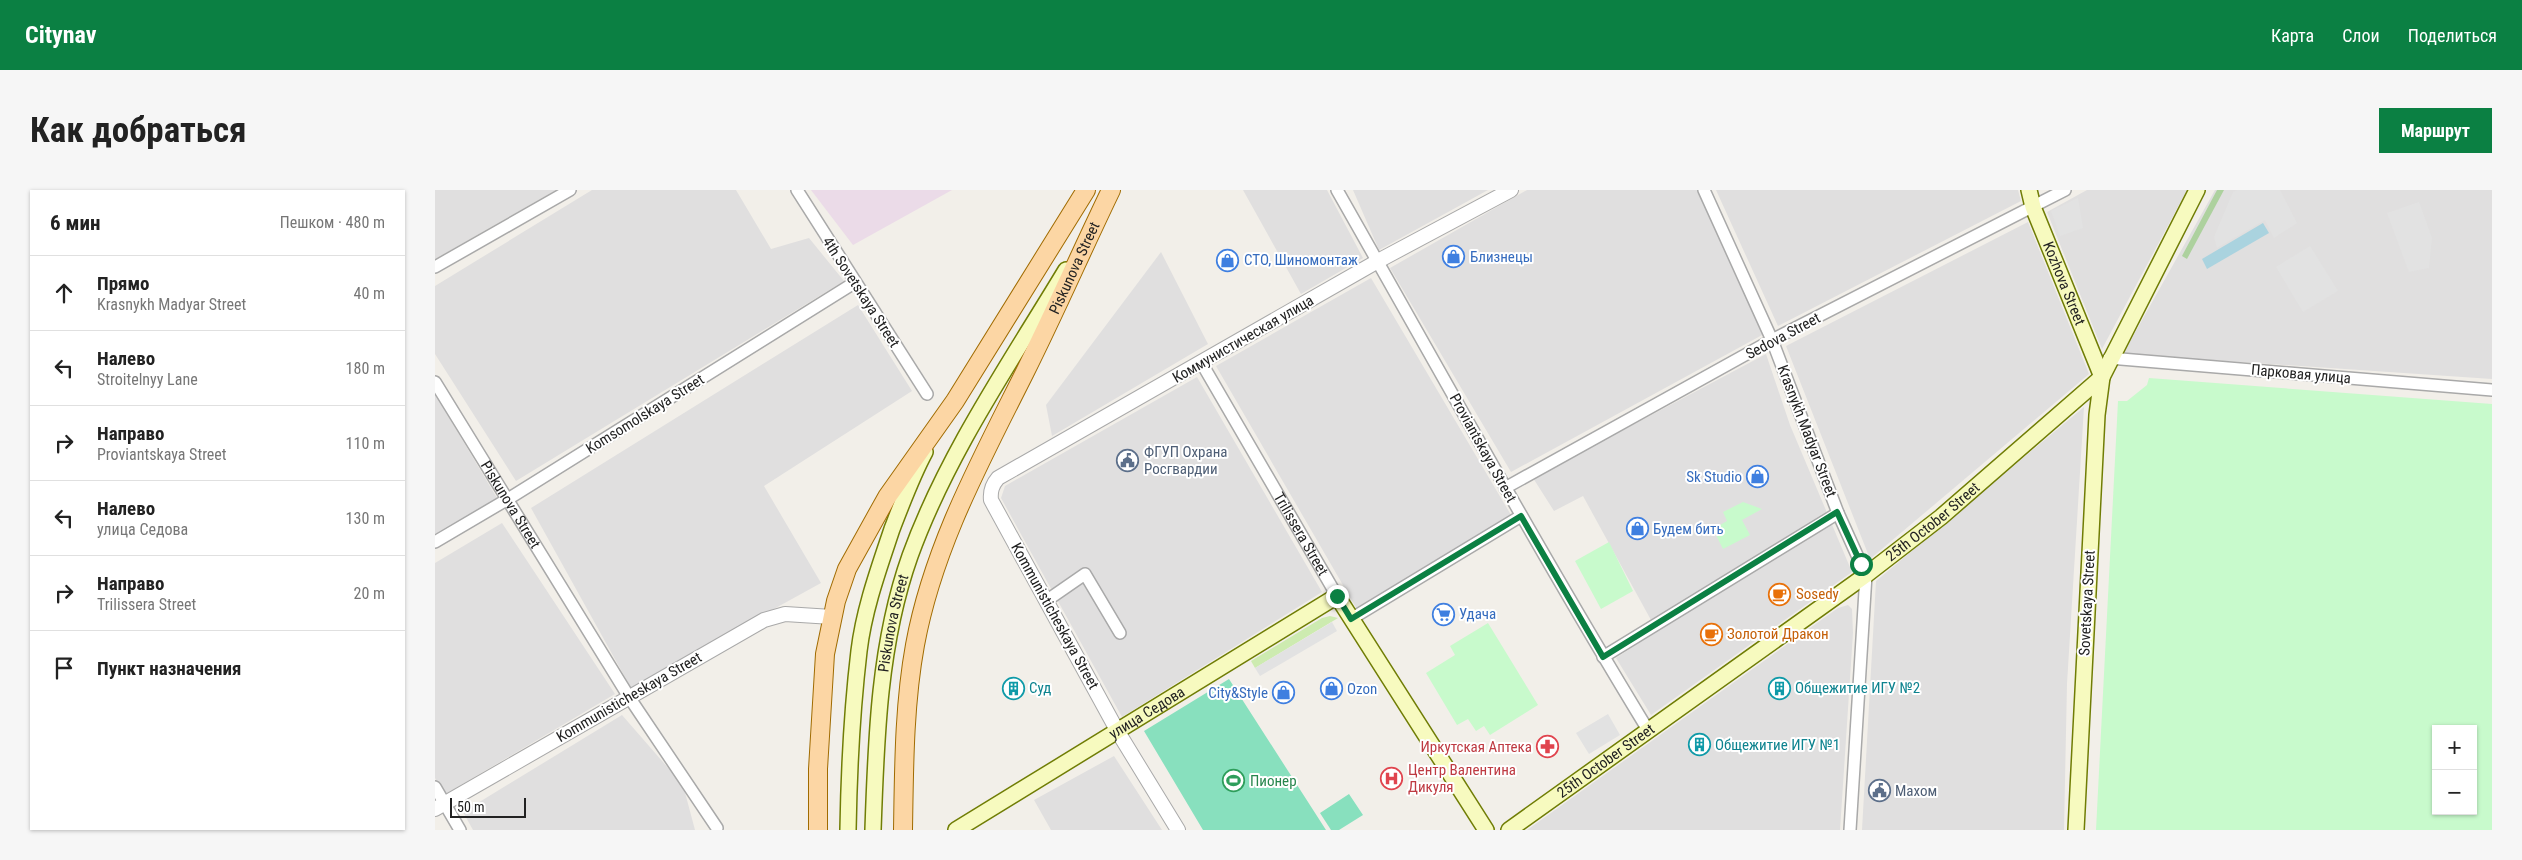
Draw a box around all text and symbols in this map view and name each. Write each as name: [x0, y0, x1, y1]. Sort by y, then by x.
text: Citynav: [25, 21, 96, 49]
text: Карта: [2271, 25, 2314, 46]
text: Слои: [2342, 25, 2380, 46]
text: Поделиться: [2408, 25, 2497, 46]
button: Маршрут: [2379, 108, 2492, 153]
text: Как добраться: [30, 110, 246, 151]
text: 6 мин: [50, 211, 100, 235]
text: Пешком · 480 m: [280, 213, 385, 232]
street label: Piskunova Street: [1045, 219, 1103, 317]
street label: 4th Sovetskaya Street: [819, 233, 903, 351]
street label: Kozhova Street: [2039, 239, 2089, 328]
shop icon: Близнецы: [1442, 245, 1466, 269]
shop icon: СТО, Шиномонтаж: [1216, 248, 1240, 272]
place label: Близнецы: [1470, 248, 1533, 266]
place label: СТО, Шиномонтаж: [1244, 251, 1358, 269]
text: Прямо: [97, 272, 150, 295]
icon: ahead: [50, 279, 78, 307]
text: 40 m: [353, 284, 385, 303]
street label: Коммунистическая улица: [1169, 291, 1317, 387]
text: Krasnykh Madyar Street: [97, 295, 246, 314]
street label: Sedova Street: [1743, 309, 1823, 363]
text: Налево: [97, 347, 155, 370]
icon: left: [50, 354, 78, 382]
text: 180 m: [346, 359, 385, 378]
street label: Парковая улица: [2250, 361, 2352, 387]
street label: Krasnykh Madyar Street: [1774, 362, 1840, 500]
text: Stroitelnyy Lane: [97, 370, 198, 389]
street label: Komsomolskaya Street: [583, 370, 707, 458]
street label: Proviantskaya Street: [1446, 391, 1520, 505]
text: Направо: [97, 422, 164, 445]
icon: right: [50, 429, 78, 457]
text: 110 m: [346, 434, 385, 453]
place label: ФГУП Охрана Росгвардии: [1144, 443, 1227, 478]
text: Proviantskaya Street: [97, 445, 227, 464]
public building icon: ФГУП Охрана Росгвардии: [1116, 449, 1140, 473]
street label: Piskunova Street: [477, 458, 544, 552]
shop icon: Sk Studio: [1746, 465, 1770, 489]
place label: Sk Studio: [1686, 468, 1742, 486]
street label: 25th October Street: [1882, 479, 1983, 565]
street label: Trilissera Street: [1270, 489, 1332, 579]
text: Налево: [97, 497, 155, 520]
icon: left: [50, 504, 78, 532]
text: 130 m: [346, 509, 385, 528]
shop icon: Будем бить: [1625, 517, 1649, 541]
text: улица Седова: [97, 520, 188, 539]
place label: Будем бить: [1653, 520, 1724, 538]
street label: Kommunisticheskaya Street: [1007, 540, 1103, 692]
street label: Sovetskaya Street: [2075, 550, 2099, 656]
route start: [1850, 553, 1873, 576]
text: Направо: [97, 572, 164, 595]
street label: Piskunova Street: [874, 572, 912, 673]
icon: right: [50, 579, 78, 607]
cafe icon: Sosedy: [1768, 582, 1792, 606]
text: 20 m: [353, 584, 385, 603]
route end: [1326, 585, 1349, 608]
place label: Sosedy: [1796, 585, 1839, 603]
text: Trilissera Street: [97, 595, 196, 614]
supermarket icon: Удача: [1431, 602, 1455, 626]
place label: Удача: [1459, 605, 1496, 623]
cafe icon: Золотой Дракон: [1699, 622, 1723, 646]
place label: Золотой Дракон: [1727, 625, 1829, 643]
street label: Kommunisticheskaya Street: [553, 648, 705, 746]
icon: arrive: [50, 654, 78, 682]
text: Пункт назначения: [97, 657, 241, 680]
building icon: Суд: [1001, 676, 1025, 700]
building icon: Общежитие ИГУ №2: [1767, 676, 1791, 700]
shop icon: Ozon: [1319, 677, 1343, 701]
place label: Суд: [1029, 679, 1051, 697]
place label: Общежитие ИГУ №2: [1795, 679, 1920, 697]
place label: Ozon: [1347, 680, 1377, 698]
shop icon: City&Style: [1272, 681, 1296, 705]
street label: улица Седова: [1106, 683, 1188, 743]
place label: City&Style: [1208, 684, 1268, 702]
street label: 25th October Street: [1554, 720, 1658, 802]
map controls: [2432, 725, 2477, 815]
button: +: [2432, 725, 2477, 770]
building icon: Общежитие ИГУ №1: [1687, 733, 1711, 757]
pharmacy icon: Иркутская Аптека: [1536, 735, 1560, 759]
place label: Общежитие ИГУ №1: [1715, 736, 1840, 754]
place label: Иркутская Аптека: [1421, 738, 1532, 756]
place label: Центр Валентина Дикуля: [1408, 761, 1516, 796]
hospital icon: Центр Валентина Дикуля: [1380, 767, 1404, 791]
sports icon: Пионер: [1222, 769, 1246, 793]
button: −: [2432, 770, 2477, 815]
place label: Пионер: [1250, 772, 1297, 790]
public building icon: Махом: [1867, 779, 1891, 803]
place label: Махом: [1895, 782, 1937, 800]
scale bar: [450, 795, 526, 818]
text: 50 m: [457, 799, 485, 815]

